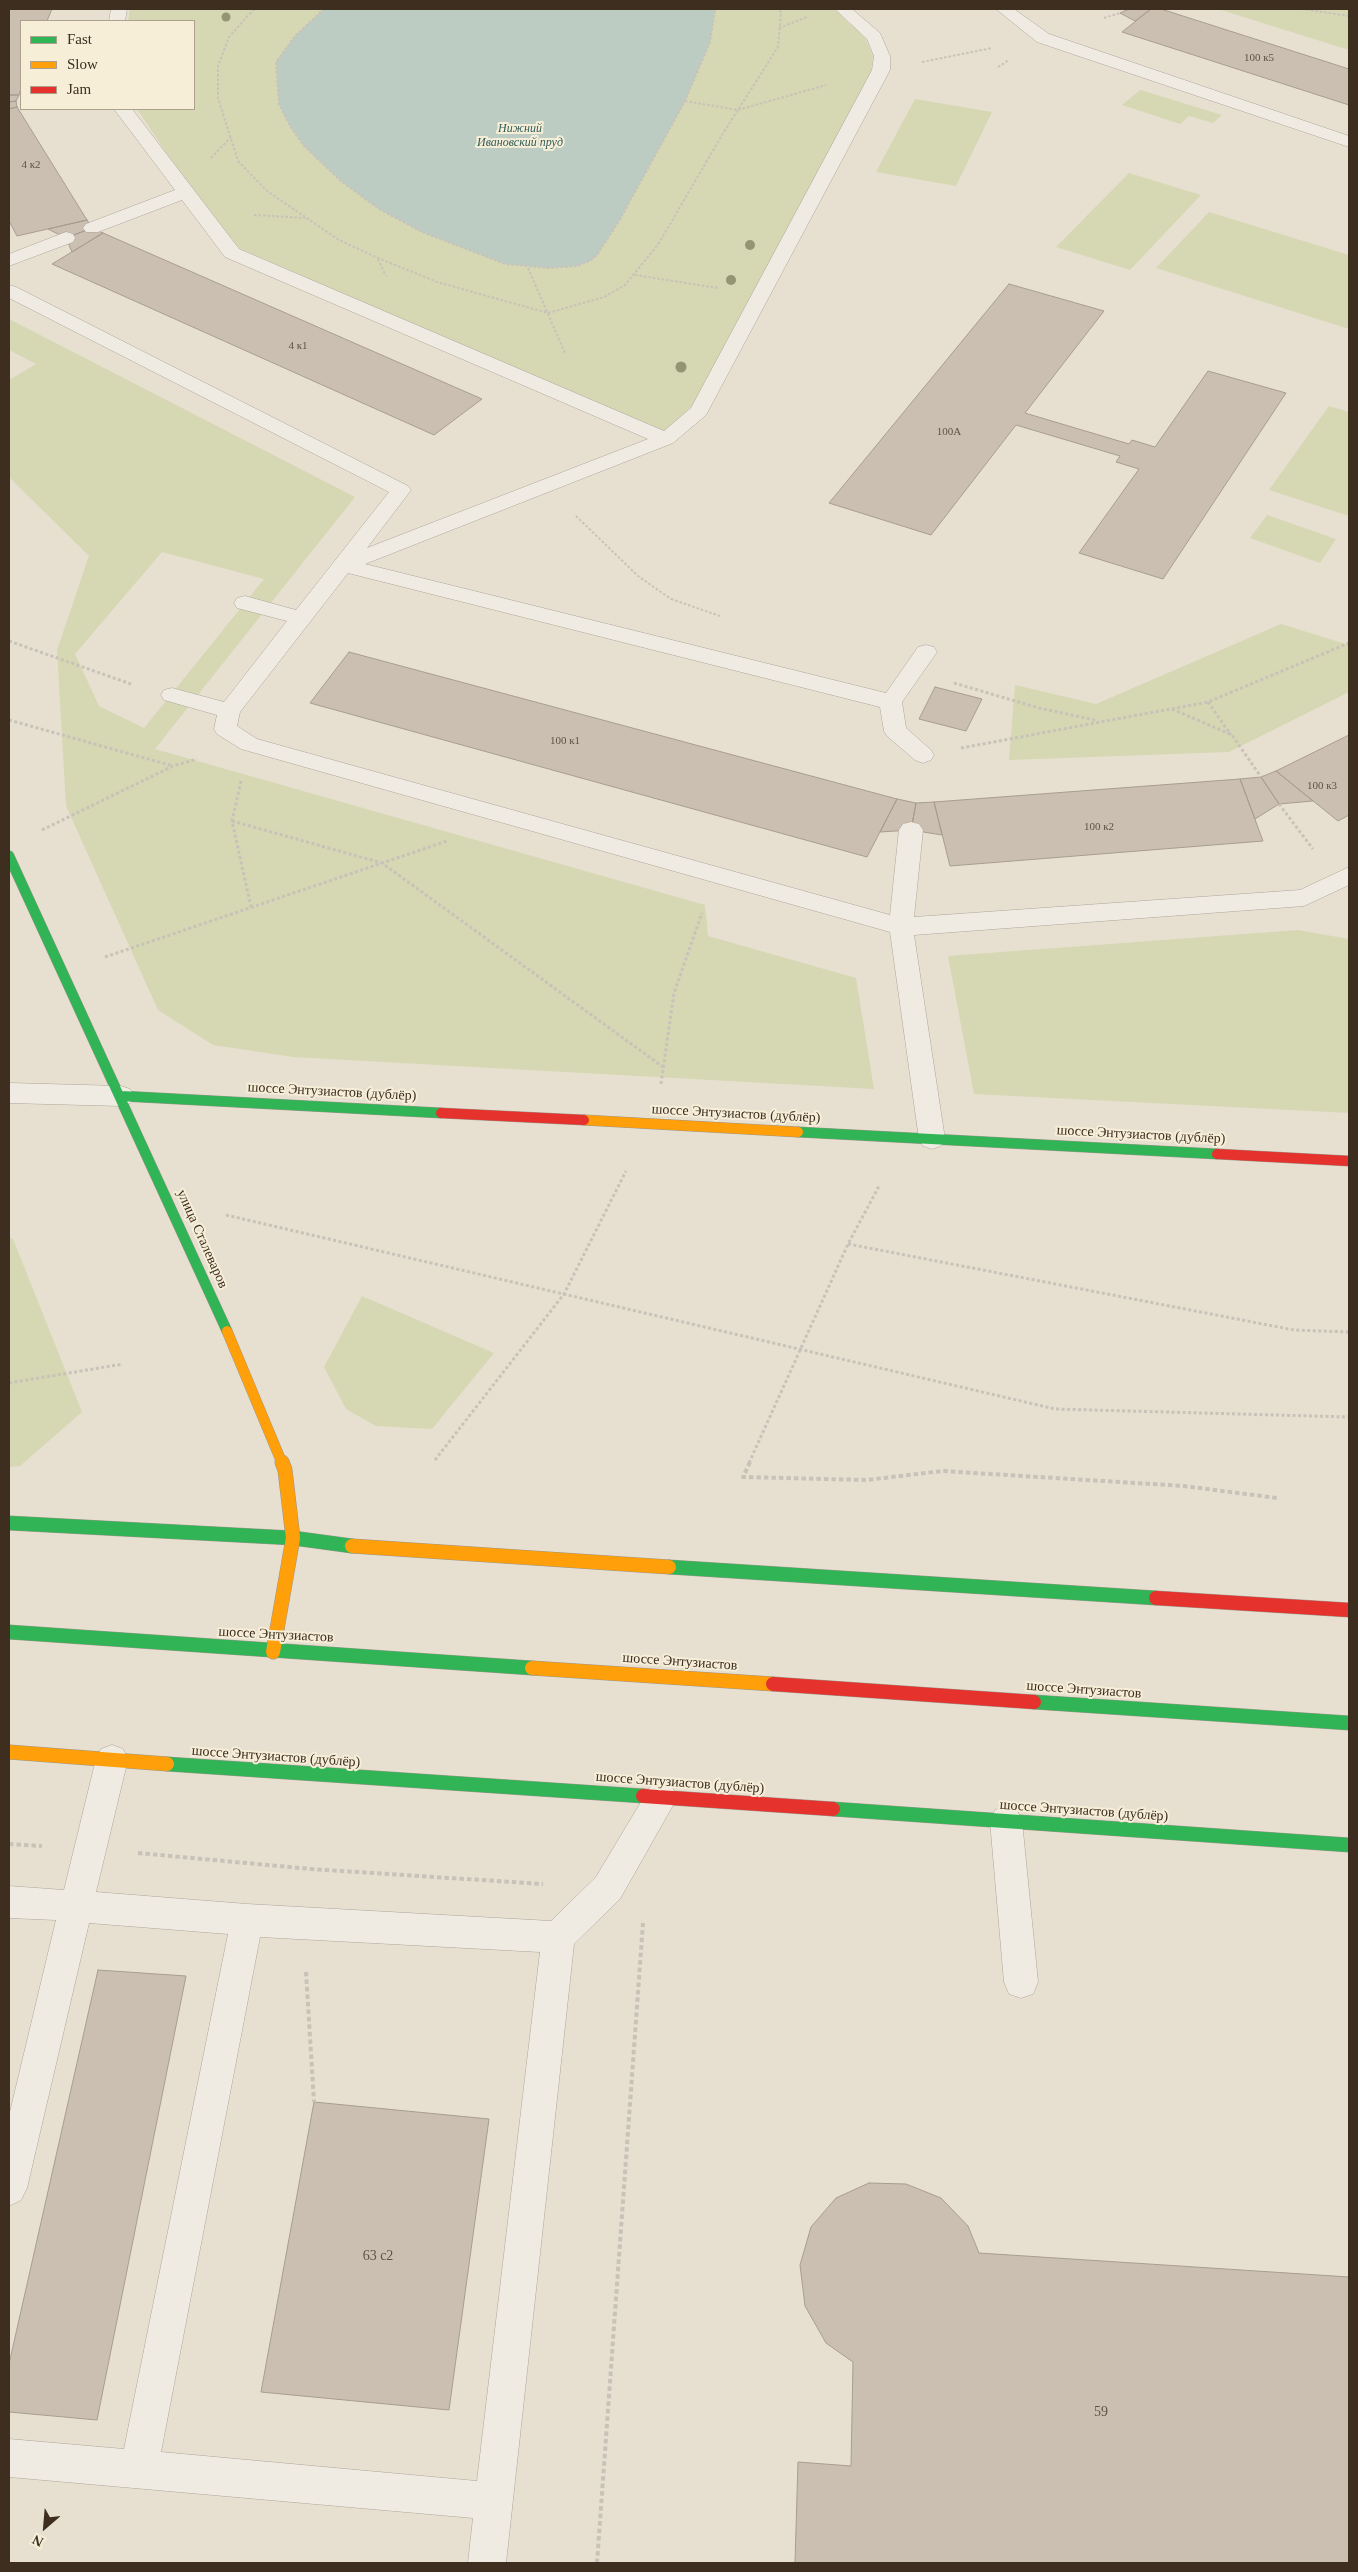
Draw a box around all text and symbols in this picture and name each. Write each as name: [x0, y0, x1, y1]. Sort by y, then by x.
legend: [20, 20, 195, 110]
text: Fast: [67, 31, 92, 47]
house number: 100 к5: [1244, 51, 1274, 65]
text: Slow: [67, 56, 98, 72]
text: Jam: [67, 81, 91, 97]
water label: Нижний Ивановский пруд: [477, 122, 563, 150]
house number: 4 к2: [21, 158, 41, 172]
house number: 4 к1: [288, 339, 308, 353]
house number: 100А: [937, 425, 961, 439]
house number: 100 к1: [550, 734, 580, 748]
house number: 100 к3: [1307, 779, 1337, 793]
house number: 100 к2: [1084, 820, 1114, 834]
street label: шоссе Энтузиастов (дублёр): [247, 1079, 417, 1105]
street label: шоссе Энтузиастов (дублёр): [651, 1101, 821, 1127]
street label: шоссе Энтузиастов (дублёр): [1056, 1122, 1226, 1148]
street label: улица Сталеваров: [173, 1187, 231, 1291]
street label: шоссе Энтузиастов: [218, 1624, 334, 1646]
street label: шоссе Энтузиастов: [622, 1650, 738, 1674]
street label: шоссе Энтузиастов: [1026, 1678, 1142, 1702]
street label: шоссе Энтузиастов (дублёр): [191, 1743, 361, 1771]
street label: шоссе Энтузиастов (дублёр): [595, 1769, 765, 1797]
street label: шоссе Энтузиастов (дублёр): [999, 1797, 1169, 1825]
house number: 63 с2: [363, 2248, 393, 2264]
house number: 59: [1094, 2404, 1108, 2420]
north arrow: [20, 2502, 70, 2552]
text: N: [30, 2532, 46, 2550]

